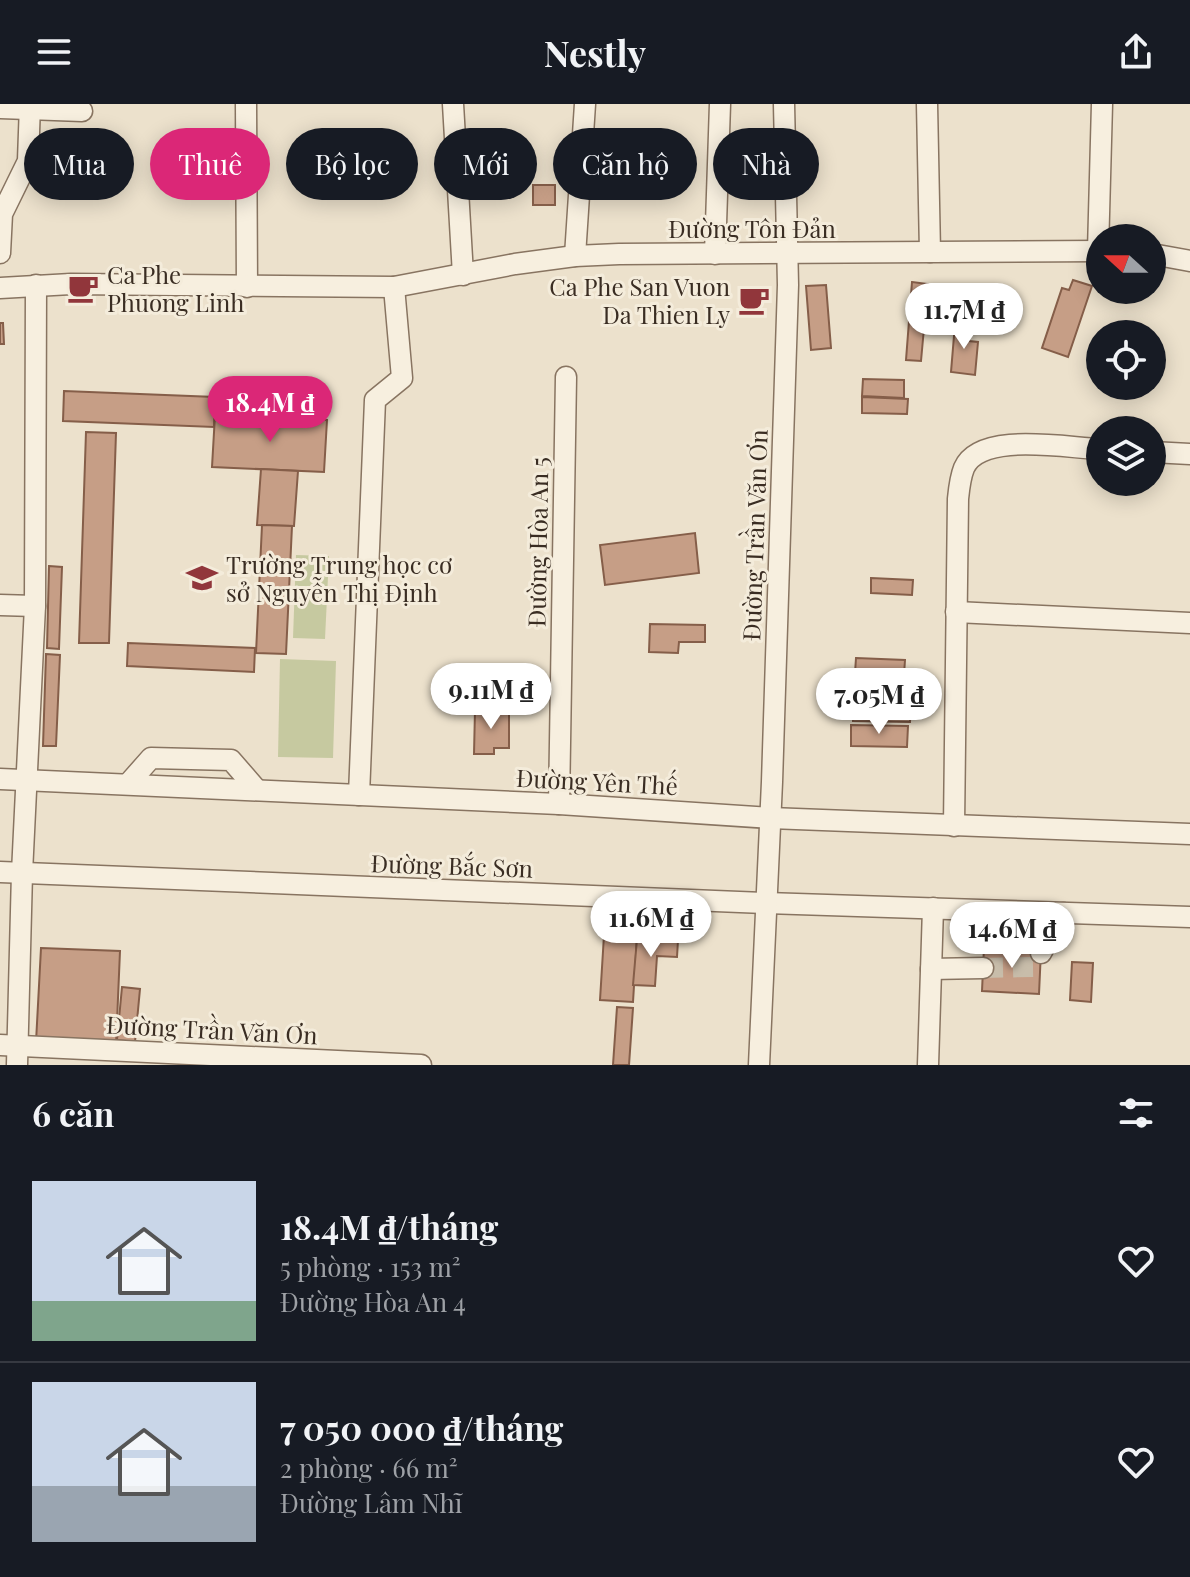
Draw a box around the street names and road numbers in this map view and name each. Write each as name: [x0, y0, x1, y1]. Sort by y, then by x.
street label: Đường Tôn Đản: [668, 212, 836, 244]
street label: Đường Trần Văn Ơn: [733, 429, 774, 641]
street label: Đường Hòa An 5: [520, 457, 554, 627]
street label: Đường Yên Thế: [515, 760, 679, 801]
street label: Đường Bắc Sơn: [370, 846, 534, 884]
street label: Đường Trần Văn Ơn: [105, 1006, 319, 1051]

